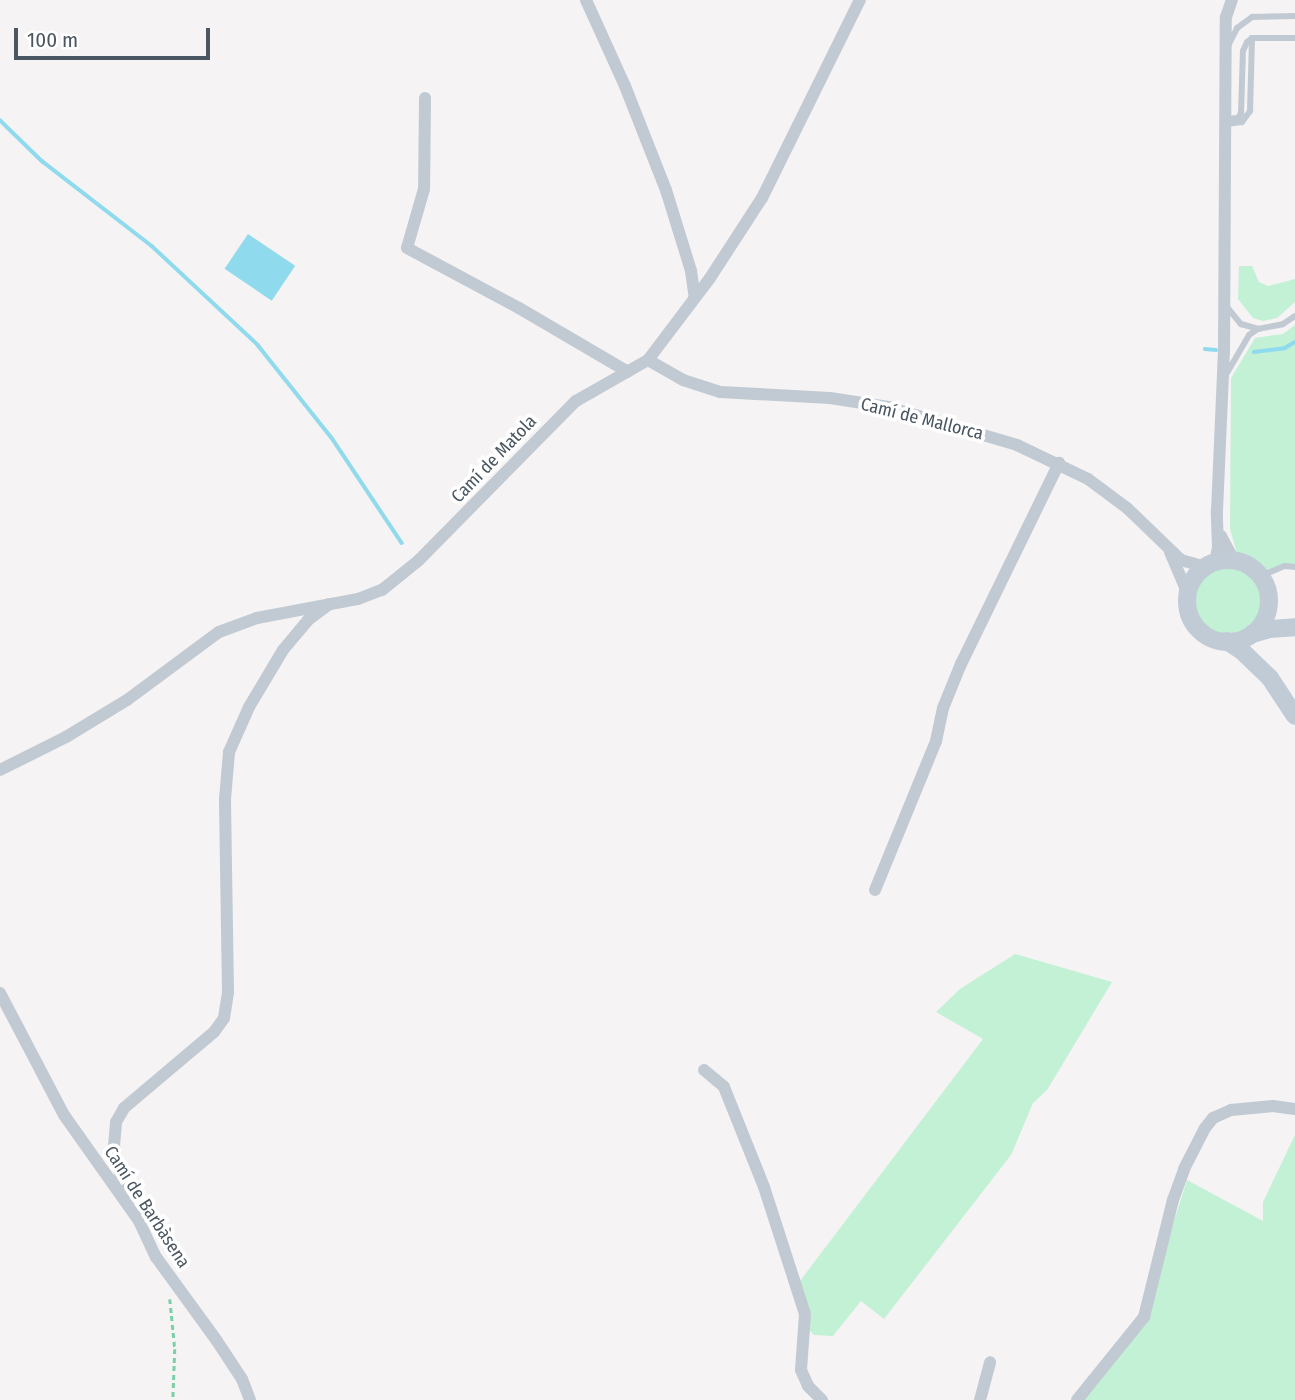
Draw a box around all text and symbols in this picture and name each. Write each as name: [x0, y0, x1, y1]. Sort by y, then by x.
scale bar: [18, 14, 214, 58]
text: 100 m: [27, 27, 78, 53]
street label: Camí de Mallorca: [858, 393, 986, 445]
street label: Camí de Matola: [447, 411, 541, 507]
street label: Camí de Barbàsena: [100, 1142, 194, 1272]

